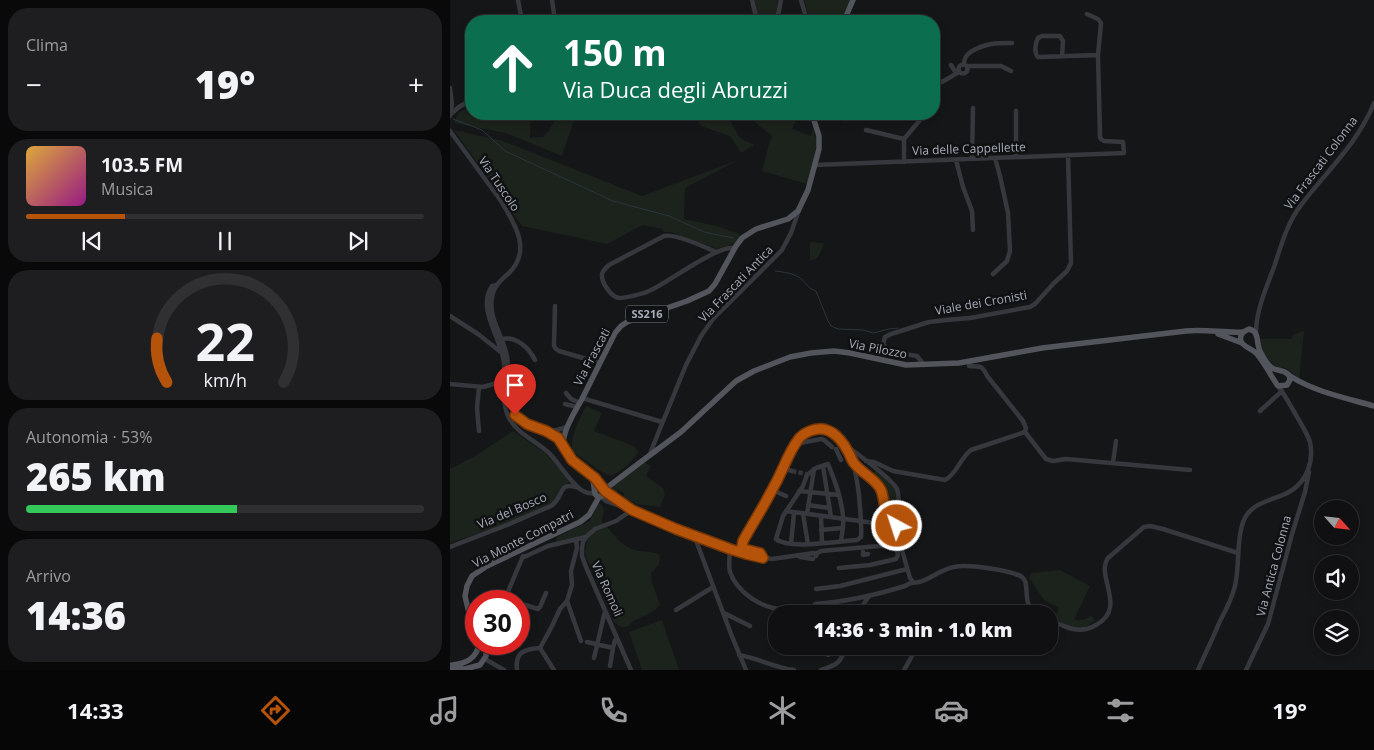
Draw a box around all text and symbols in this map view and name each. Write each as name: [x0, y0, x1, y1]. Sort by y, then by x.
text: 150 m: [563, 29, 667, 76]
text: Clima: [26, 34, 68, 56]
icon: ahead: [480, 35, 545, 100]
text: 19°: [195, 58, 255, 110]
text: −: [26, 65, 42, 103]
text: +: [408, 65, 424, 103]
text: Via Duca degli Abruzzi: [563, 74, 788, 104]
street label: Via Frascati Colonna: [1280, 113, 1361, 213]
street label: Via delle Cappellette: [912, 138, 1026, 159]
text: 103.5 FM: [101, 152, 183, 178]
street label: Via Tuscolo: [475, 153, 524, 215]
text: Musica: [101, 178, 153, 200]
icon: previous: [78, 227, 106, 255]
icon: pause: [211, 227, 239, 255]
icon: next: [344, 227, 372, 255]
street label: Via Frascati Antica: [694, 241, 777, 326]
street label: Viale dei Cronisti: [934, 286, 1028, 319]
text: 22: [195, 305, 255, 376]
road number: SS216: [626, 306, 668, 322]
street label: Via Frascati: [569, 325, 614, 389]
street label: Via Pilozzo: [848, 335, 909, 362]
pin: [494, 364, 536, 415]
text: km/h: [203, 368, 247, 392]
icon: arrive: [501, 371, 529, 399]
text: Autonomia · 53%: [26, 426, 152, 448]
text: 265 km: [26, 450, 166, 502]
street label: Via del Bosco: [474, 488, 549, 533]
position arrow: [870, 499, 922, 551]
north arrow: [1314, 500, 1359, 545]
map controls: [1314, 500, 1359, 655]
street label: Via Monte Compatri: [469, 506, 576, 571]
street label: Via Antica Colonna: [1252, 513, 1295, 618]
button: sound: [1314, 555, 1359, 600]
street label: Via Romoli: [588, 558, 627, 619]
text: Arrivo: [26, 565, 71, 587]
text: 14:36: [26, 589, 126, 641]
speed limit sign: 30: [465, 590, 530, 655]
button: layers: [1314, 610, 1359, 655]
text: 14:36 · 3 min · 1.0 km: [814, 617, 1012, 643]
icon: directions: [258, 693, 293, 728]
icon: music: [427, 693, 462, 728]
icon: phone: [596, 693, 631, 728]
icon: climate: [765, 693, 800, 728]
icon: car: [934, 693, 969, 728]
icon: filters: [1103, 693, 1138, 728]
text: 14:33: [67, 695, 124, 725]
text: 19°: [1272, 695, 1307, 725]

